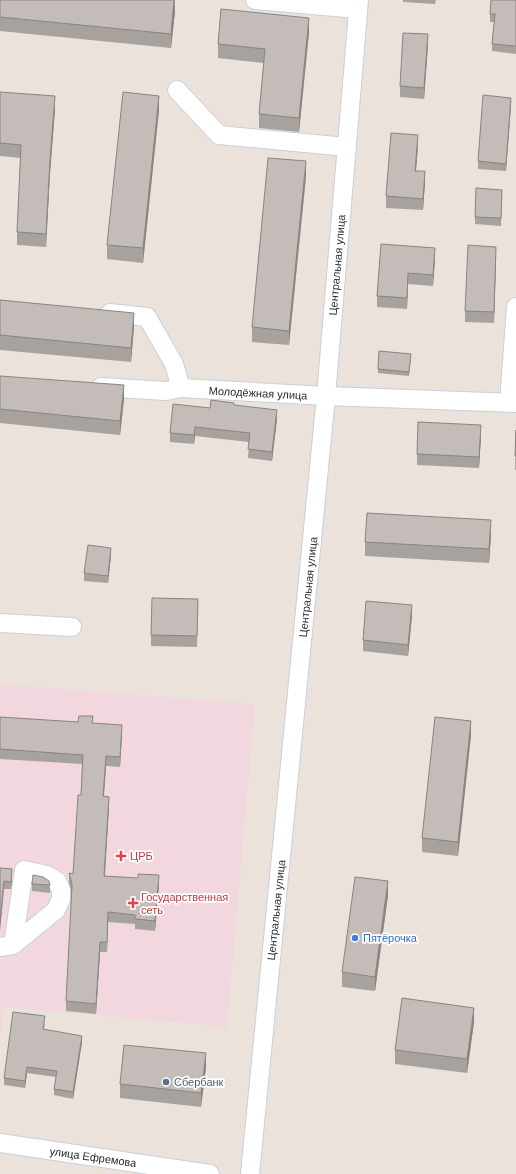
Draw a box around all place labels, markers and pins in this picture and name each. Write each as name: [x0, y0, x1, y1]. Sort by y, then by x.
marker: ЦРБ: [115, 850, 127, 862]
place label: ЦРБ: [130, 850, 153, 862]
place label: Государственная сеть: [141, 891, 228, 916]
marker: Государственная сеть: [128, 898, 138, 908]
place label: Пятёрочка: [363, 932, 418, 944]
marker: Пятёрочка: [350, 933, 360, 943]
place label: Сбербанк: [174, 1076, 224, 1088]
marker: Сбербанк: [161, 1077, 171, 1087]

